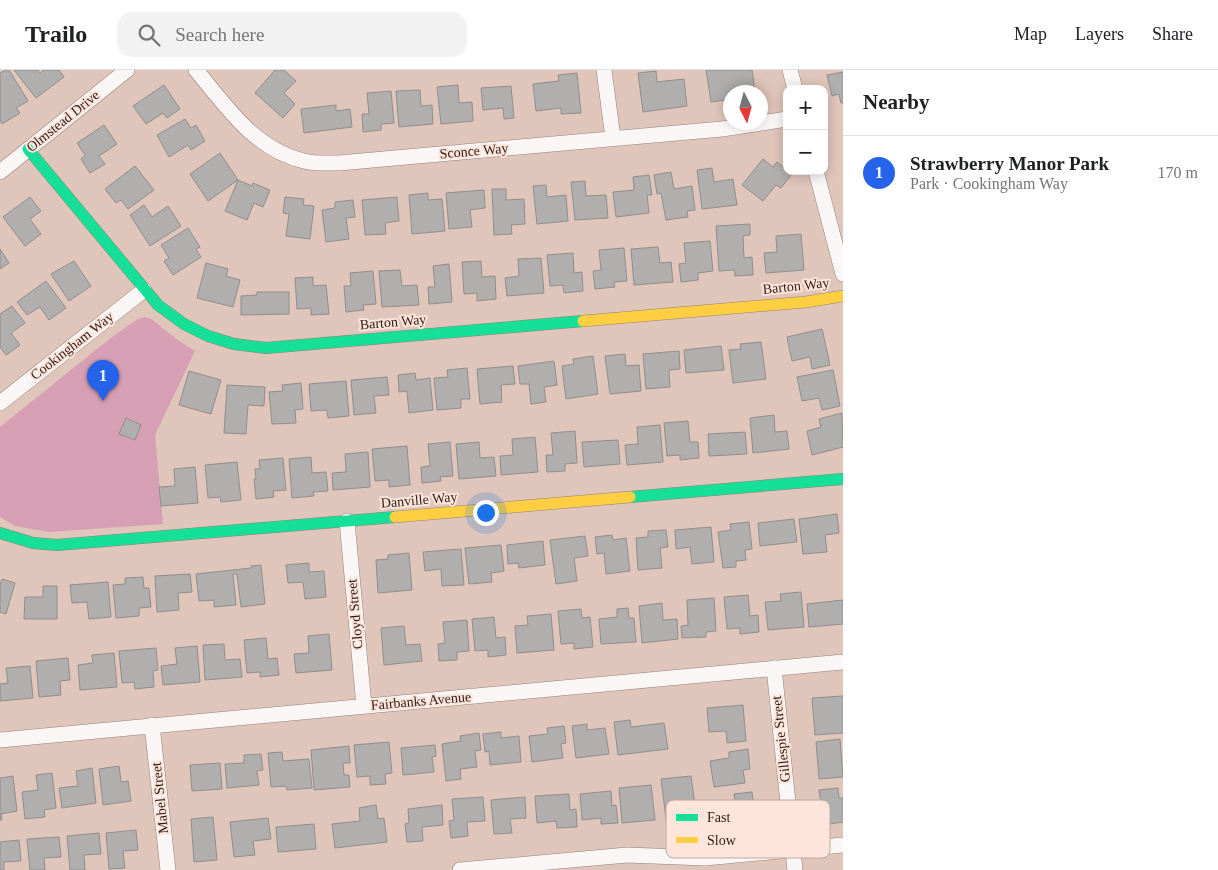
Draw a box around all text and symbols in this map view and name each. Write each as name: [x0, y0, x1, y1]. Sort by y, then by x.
search box: [117, 12, 467, 57]
text: Trailo: [25, 21, 87, 47]
icon: search: [135, 21, 163, 49]
text: Search here: [175, 24, 264, 45]
text: Map: [1014, 24, 1047, 44]
text: Layers: [1075, 24, 1124, 44]
text: Share: [1152, 24, 1193, 44]
north arrow: [723, 85, 768, 130]
map controls: [783, 85, 828, 175]
button: +: [783, 85, 828, 130]
street label: Olmstead Drive: [24, 87, 102, 155]
text: Nearby: [863, 90, 930, 114]
button: −: [783, 130, 828, 175]
street label: Sconce Way: [439, 141, 509, 161]
text: Strawberry Manor Park: [910, 153, 1109, 174]
text: 1: [875, 164, 883, 181]
text: 170 m: [1158, 164, 1198, 181]
text: Park · Cookingham Way: [910, 175, 1068, 192]
street label: Barton Way: [762, 275, 830, 297]
street label: Cookingham Way: [28, 309, 116, 383]
street label: Barton Way: [359, 312, 427, 332]
pin: 1: [87, 360, 119, 401]
street label: Danville Way: [380, 489, 458, 511]
your location: [473, 500, 499, 526]
street label: Cloyd Street: [344, 578, 366, 650]
street label: Fairbanks Avenue: [370, 689, 472, 713]
street label: Gillespie Street: [769, 695, 793, 783]
street label: Mabel Street: [149, 761, 171, 835]
legend: [666, 800, 830, 858]
text: Fast: [707, 810, 730, 825]
text: Slow: [707, 833, 737, 848]

